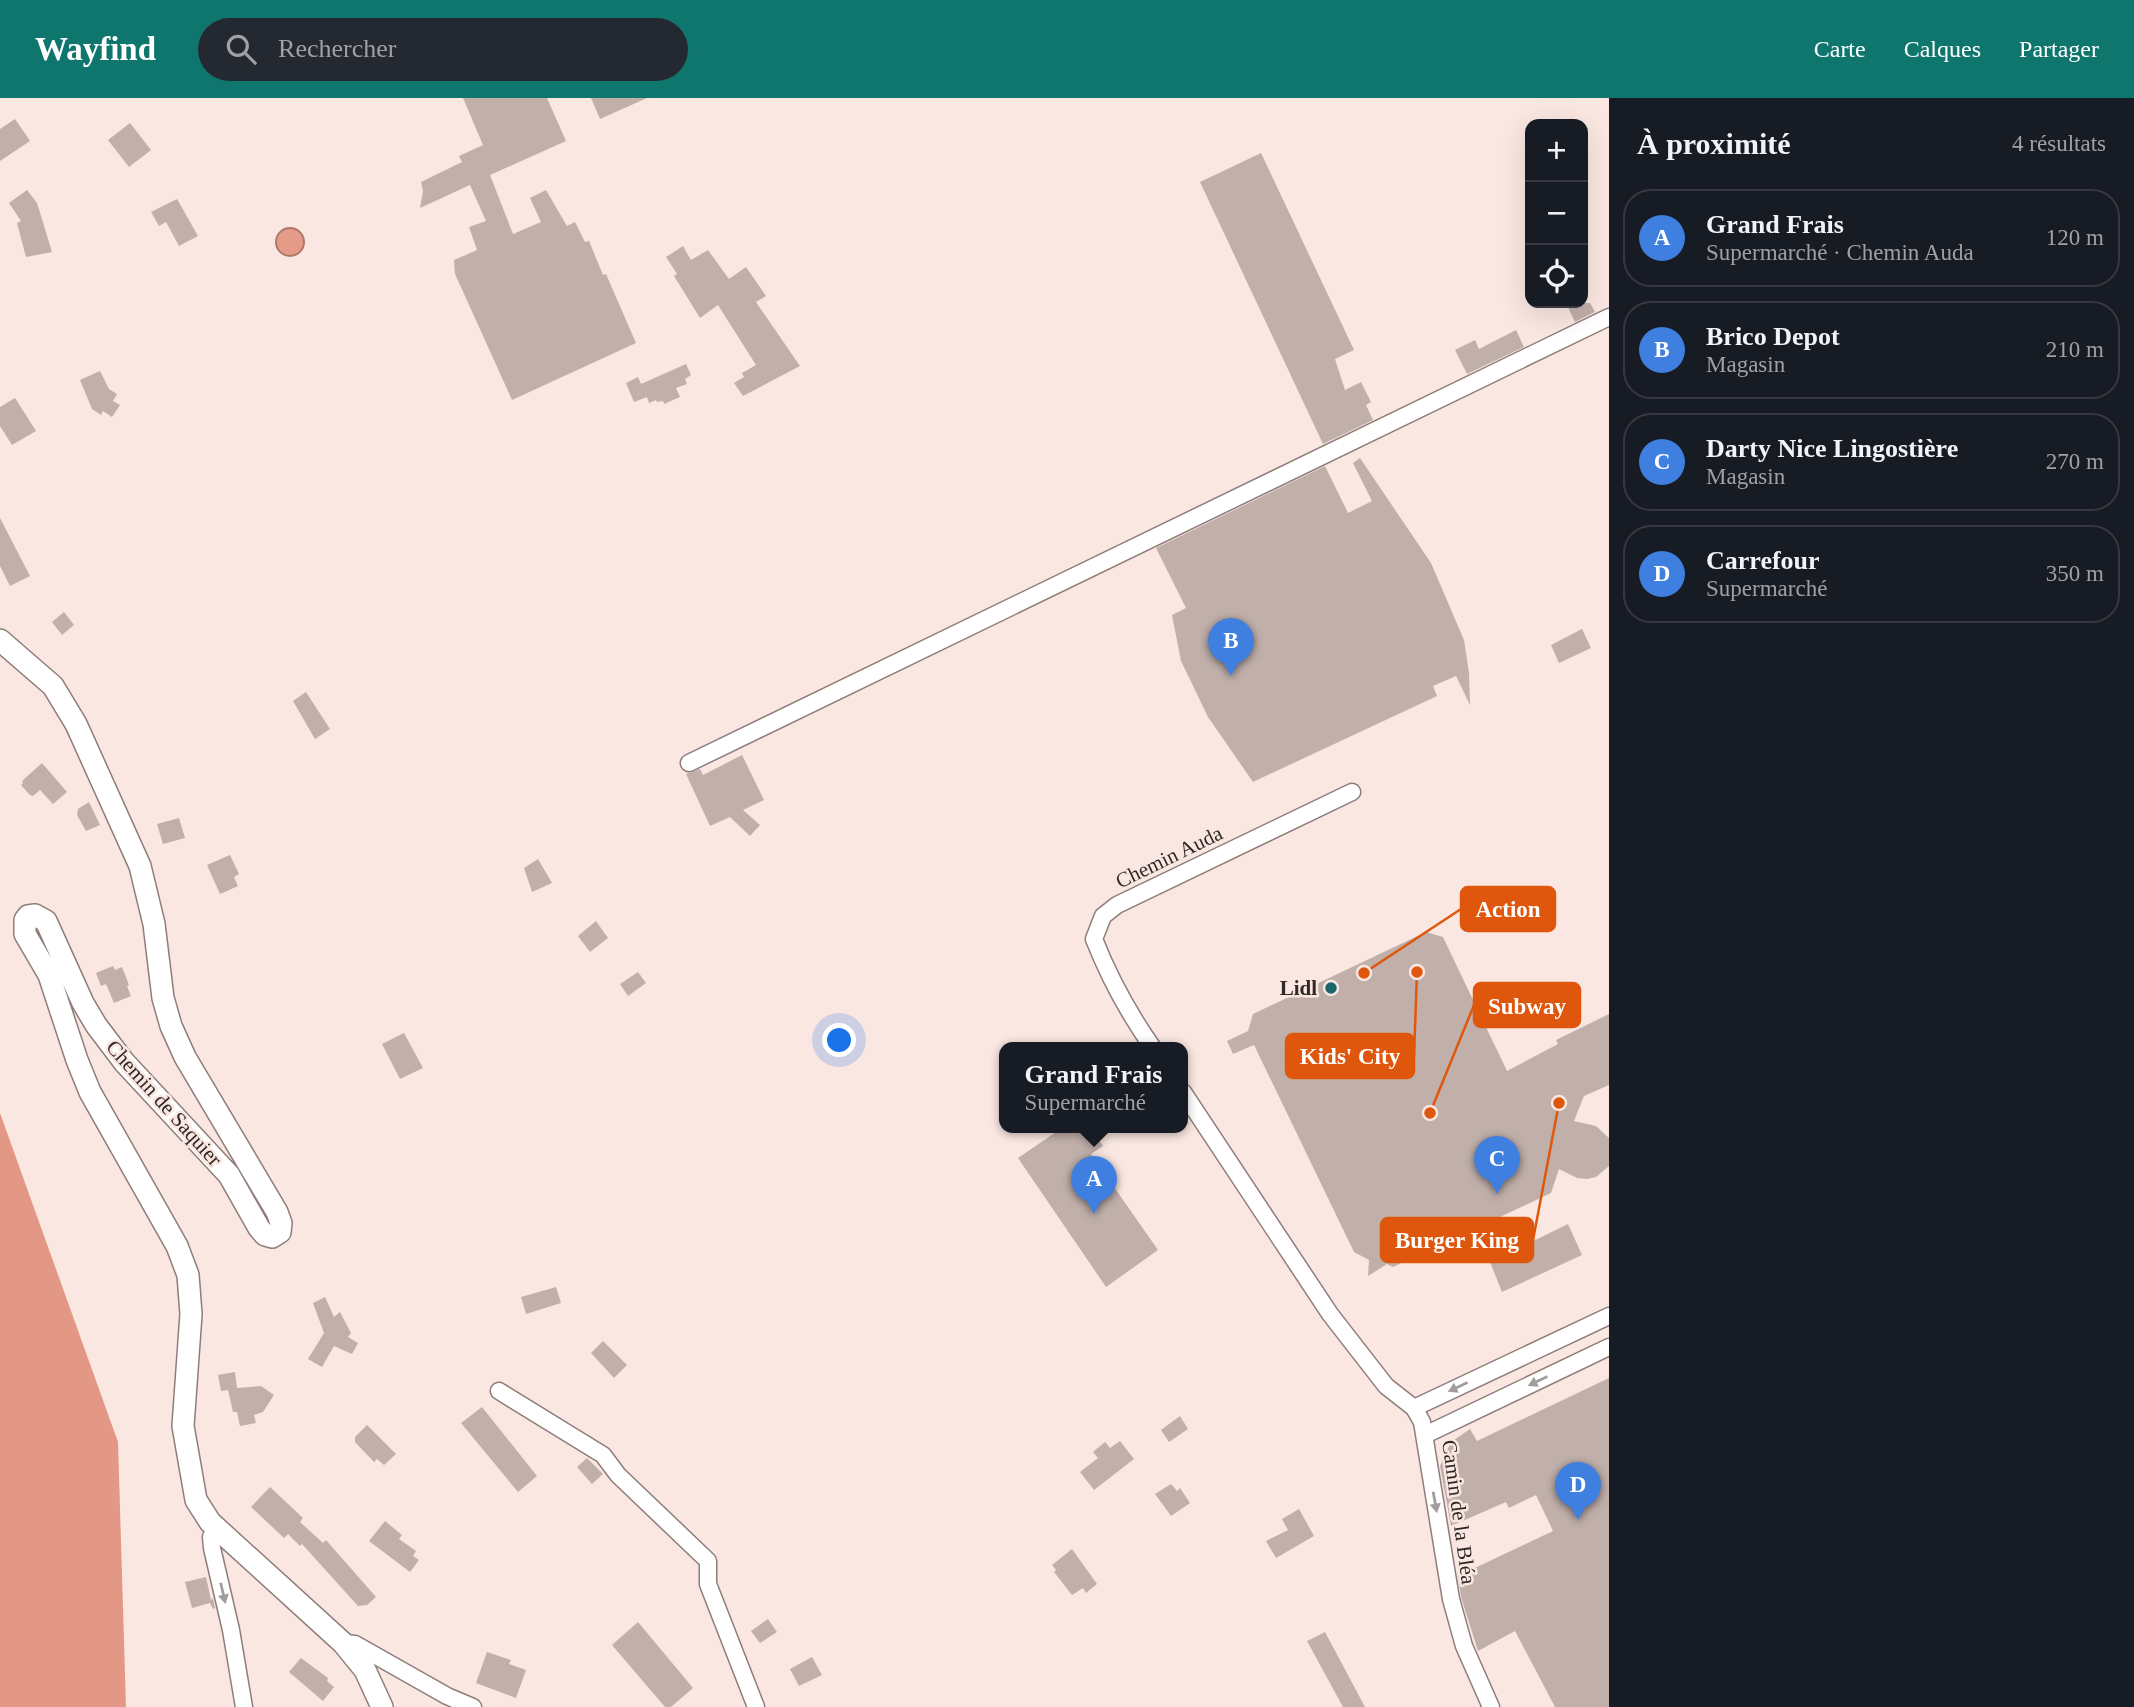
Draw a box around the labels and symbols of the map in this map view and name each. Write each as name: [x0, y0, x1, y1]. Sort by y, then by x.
pin: B: [1208, 618, 1254, 676]
street label: Chemin Auda: [1112, 820, 1227, 893]
callout: Action: [1461, 887, 1555, 931]
text: Action: [1475, 897, 1541, 922]
place label: Lidl: [1280, 976, 1317, 1000]
marker: Lidl: [1323, 980, 1339, 996]
callout: Subway: [1474, 983, 1580, 1027]
text: Subway: [1488, 994, 1566, 1019]
your location: [822, 1023, 856, 1057]
callout: Kids' City: [1286, 1034, 1414, 1078]
street label: Chemin de Saquier: [101, 1035, 227, 1171]
text: Kids' City: [1300, 1044, 1401, 1069]
pin: C: [1474, 1136, 1520, 1194]
pin: A: [1071, 1156, 1117, 1214]
callout: Burger King: [1381, 1218, 1533, 1262]
text: Burger King: [1395, 1228, 1520, 1253]
one-way arrow: [1528, 1375, 1548, 1387]
one-way arrow: [1448, 1382, 1468, 1393]
street label: Camin de la Bléa: [1437, 1438, 1481, 1586]
pin: D: [1555, 1462, 1601, 1520]
one-way arrow: [1430, 1491, 1441, 1513]
one-way arrow: [218, 1582, 229, 1604]

